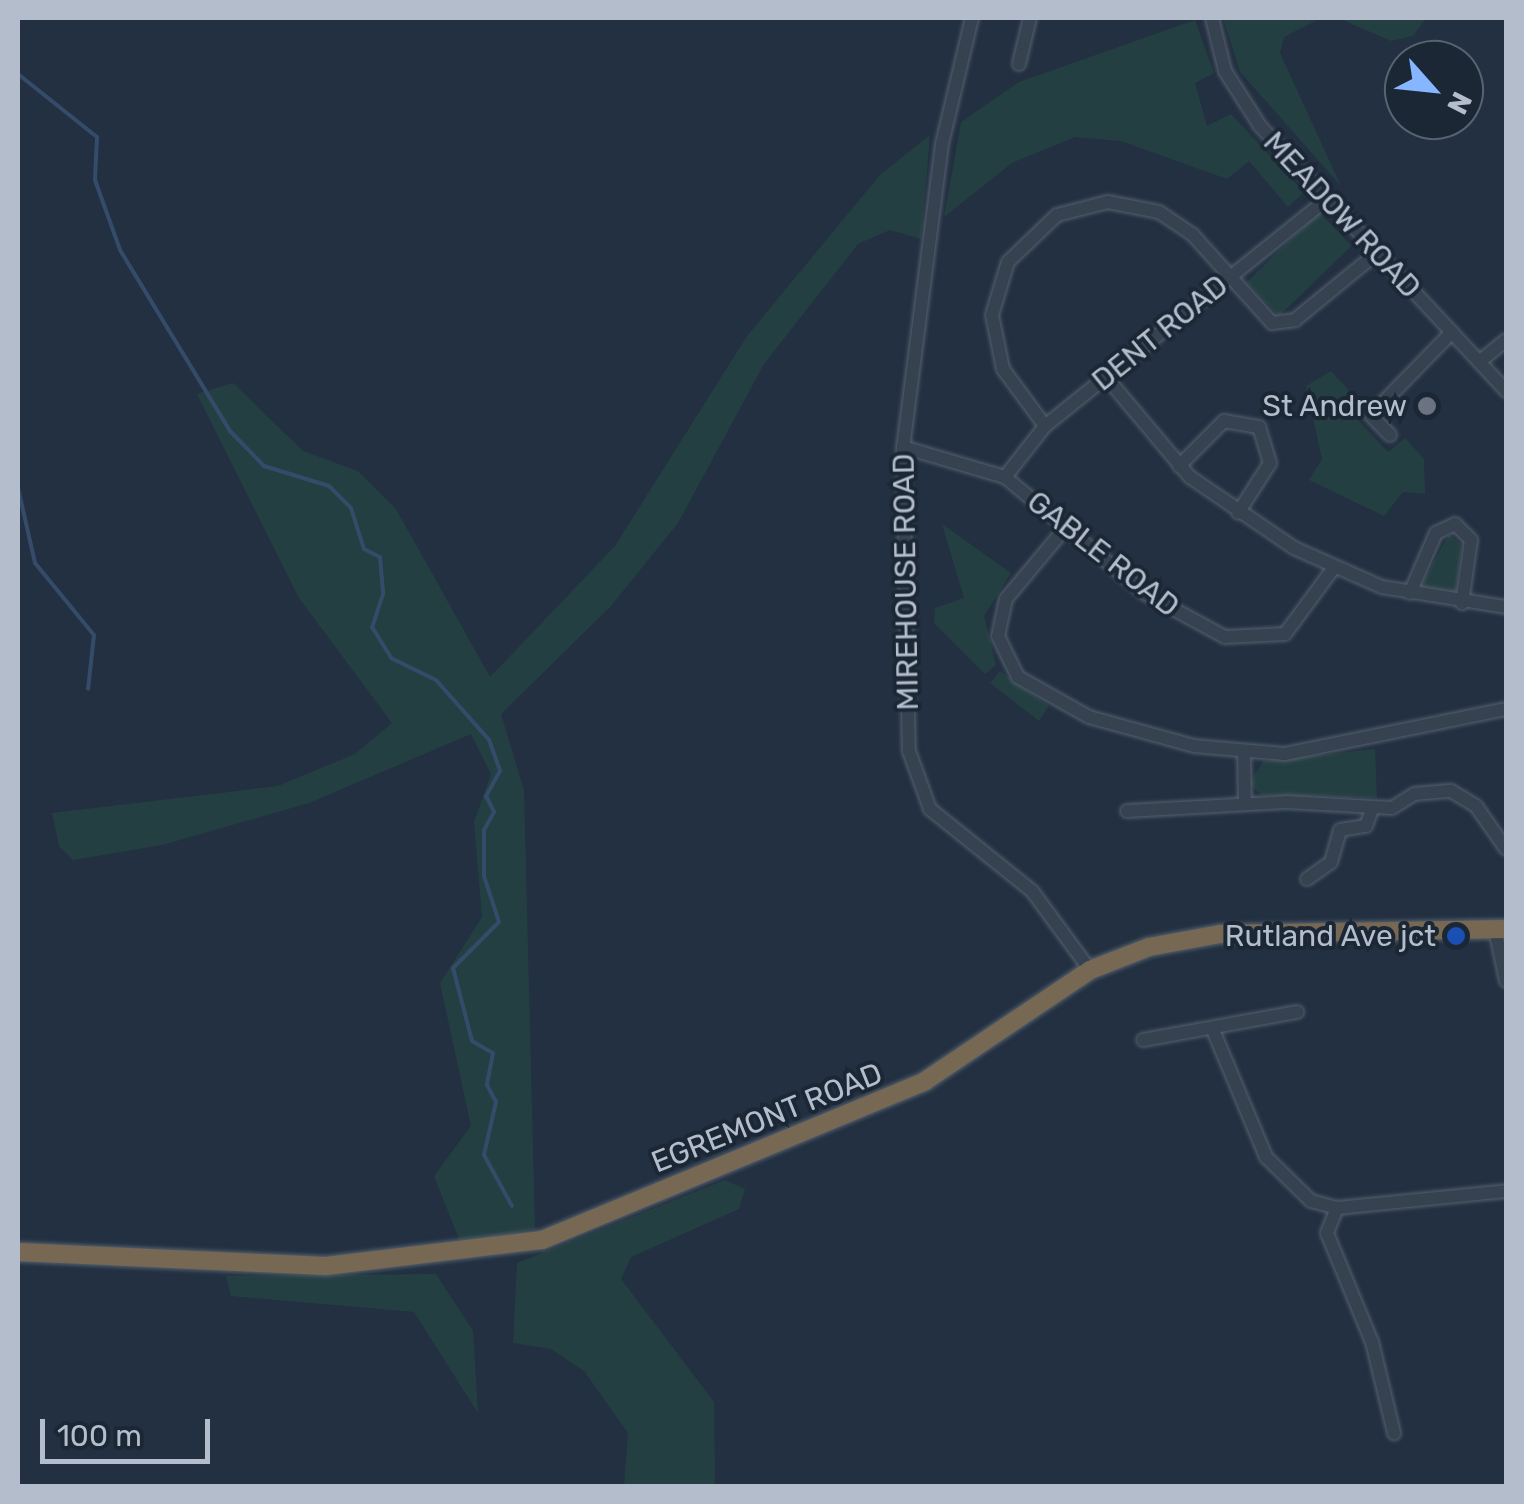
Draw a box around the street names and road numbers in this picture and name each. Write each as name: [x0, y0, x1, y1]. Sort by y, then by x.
street label: MEADOW ROAD: [1256, 124, 1428, 306]
street label: DENT ROAD: [1085, 267, 1235, 399]
street label: MIREHOUSE ROAD: [886, 453, 926, 711]
street label: GABLE ROAD: [1020, 484, 1186, 624]
street label: EGREMONT ROAD: [646, 1055, 888, 1181]

